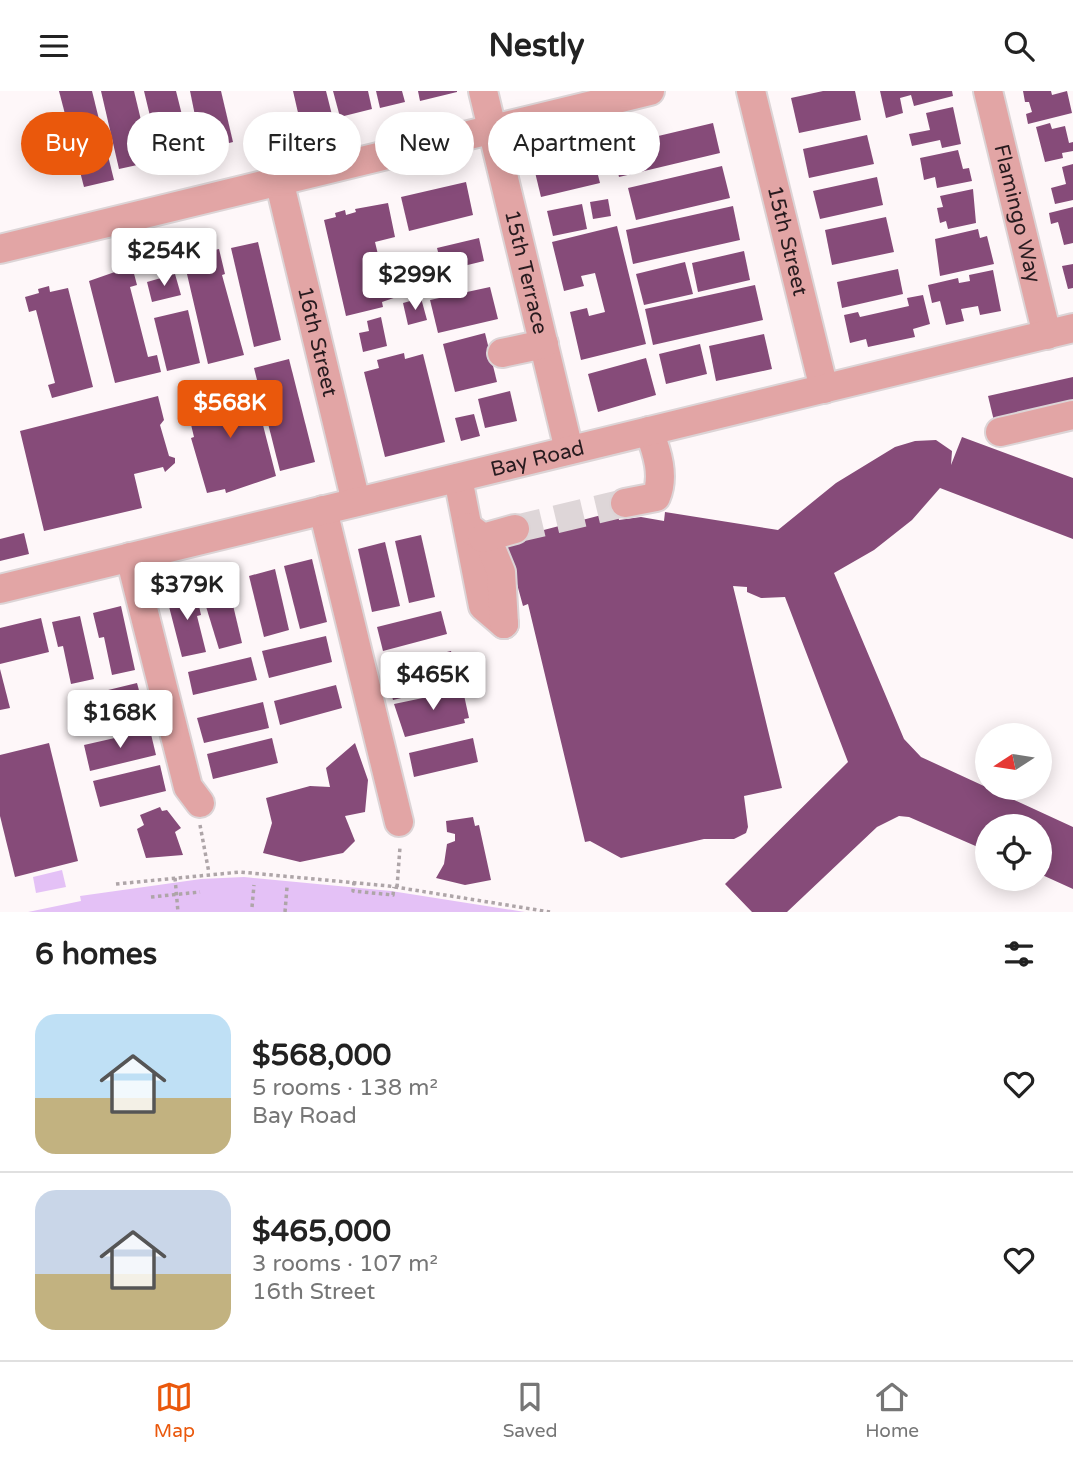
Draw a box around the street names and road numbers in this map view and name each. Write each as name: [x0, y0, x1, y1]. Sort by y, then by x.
street label: Flamingo Way: [988, 142, 1046, 285]
street label: 15th Street: [762, 183, 813, 298]
street label: 15th Terrace: [499, 207, 553, 337]
street label: 16th Street: [292, 284, 342, 399]
street label: Bay Road: [488, 435, 587, 482]

